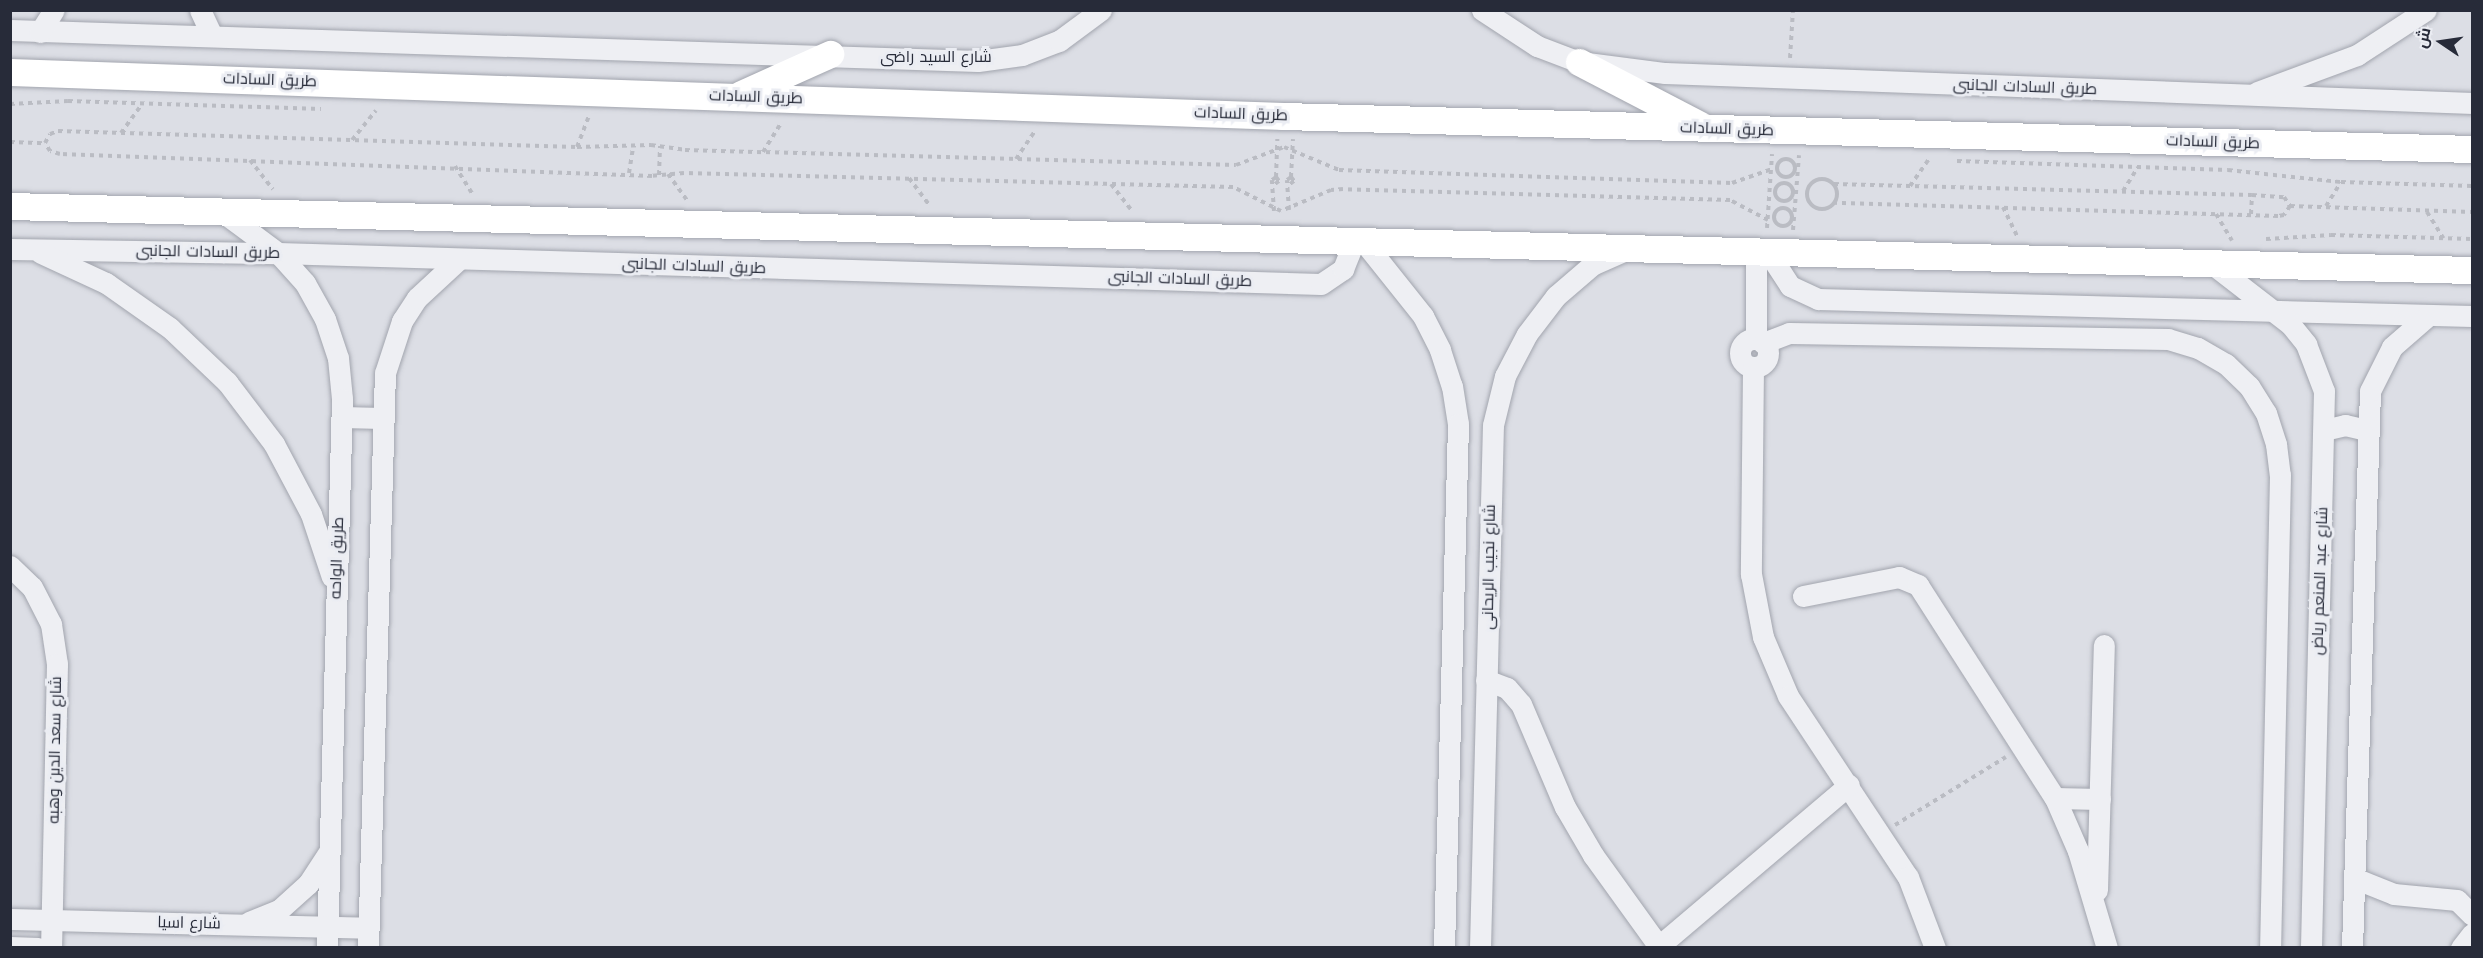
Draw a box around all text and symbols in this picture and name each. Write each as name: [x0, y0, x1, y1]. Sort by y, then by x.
north arrow: [2411, 12, 2471, 72]
text: ش: [2411, 26, 2435, 50]
street label: شارع السيد راضى: [880, 47, 992, 67]
street label: طريق السادات: [223, 69, 317, 91]
street label: طريق السادات الجانبى: [1952, 75, 2098, 99]
street label: طريق السادات: [709, 86, 803, 108]
street label: طريق السادات: [1194, 103, 1288, 125]
street label: طريق السادات: [1680, 118, 1774, 140]
street label: طريق السادات: [2166, 131, 2260, 153]
street label: طريق السادات الجانبى: [136, 241, 280, 263]
street label: طريق السادات الجانبى: [621, 254, 767, 278]
street label: طريق السادات الجانبى: [1107, 267, 1253, 291]
street label: شارع نجيب الريحانى: [1478, 504, 1500, 630]
street label: شارع عبد المنعم رياض: [2308, 506, 2332, 656]
street label: طريق الواحه: [326, 516, 348, 600]
street label: شارع سعد الدين وهبه: [44, 676, 66, 824]
street label: شارع اسيا: [157, 913, 221, 933]

